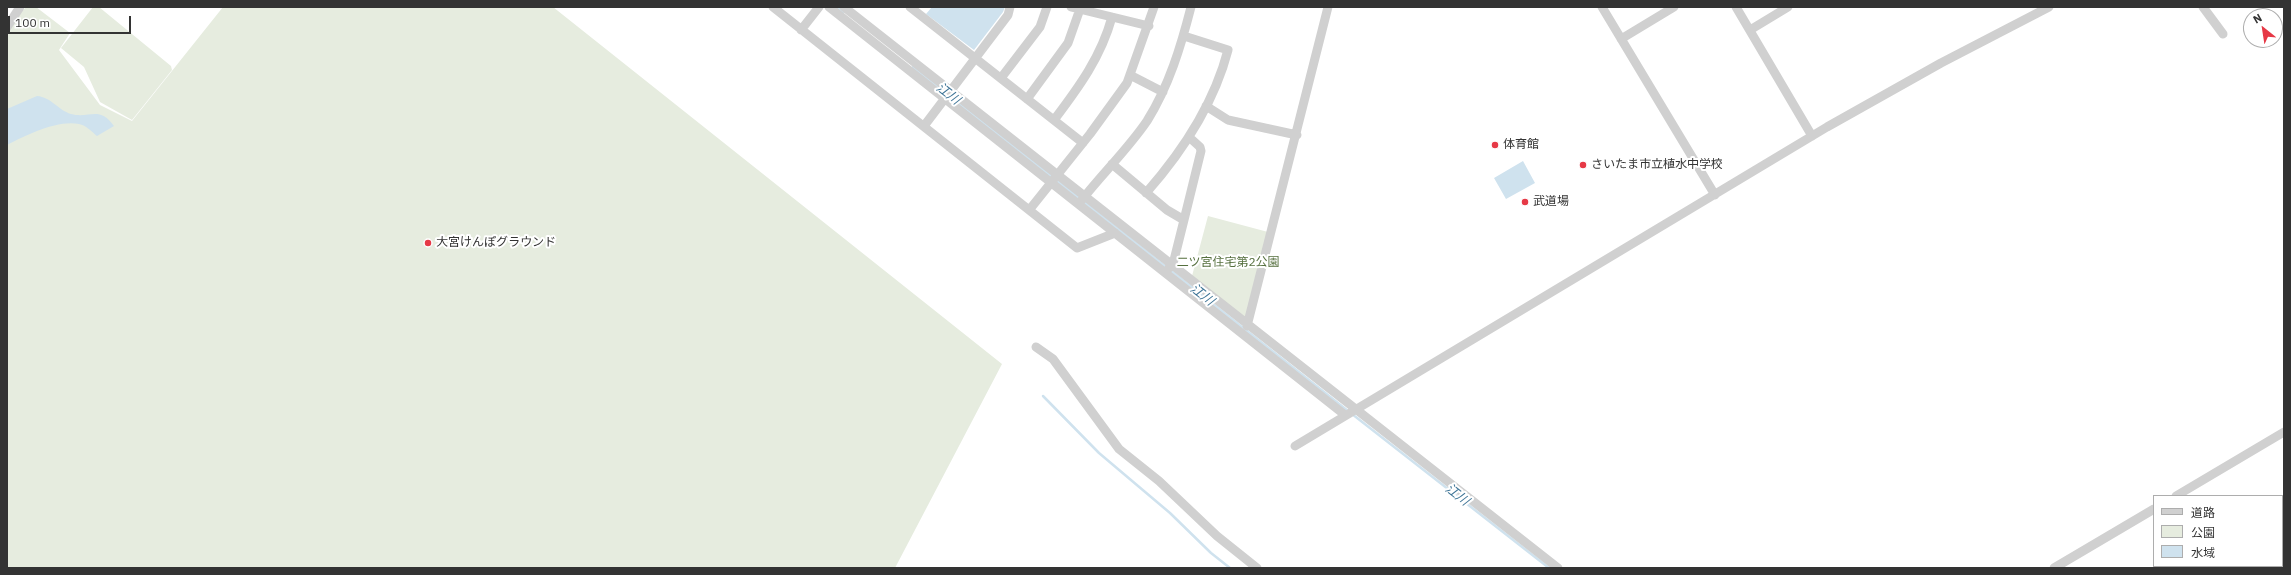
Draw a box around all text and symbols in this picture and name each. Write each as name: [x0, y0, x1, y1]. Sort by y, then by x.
scale bar: [10, 8, 133, 34]
north arrow: [2243, 8, 2283, 48]
text: N: [2251, 10, 2264, 27]
text: 100 m: [15, 15, 50, 30]
water label: 江川: [933, 80, 963, 108]
place label: 体育館: [1503, 138, 1539, 152]
marker: 体育館: [1490, 140, 1500, 150]
place label: さいたま市立植水中学校: [1591, 158, 1723, 172]
marker: さいたま市立植水中学校: [1578, 160, 1588, 170]
place label: 武道場: [1533, 195, 1569, 209]
marker: 武道場: [1520, 197, 1530, 207]
place label: 大宮けんぽグラウンド: [436, 236, 556, 250]
marker: 大宮けんぽグラウンド: [423, 238, 433, 248]
park label: 二ツ宮住宅第2公園: [1176, 256, 1280, 270]
water label: 江川: [1187, 281, 1217, 309]
water label: 江川: [1442, 481, 1472, 509]
legend: [2153, 495, 2283, 567]
text: 道路: [2191, 505, 2215, 520]
text: 公園: [2191, 525, 2215, 540]
text: 水域: [2191, 545, 2215, 560]

